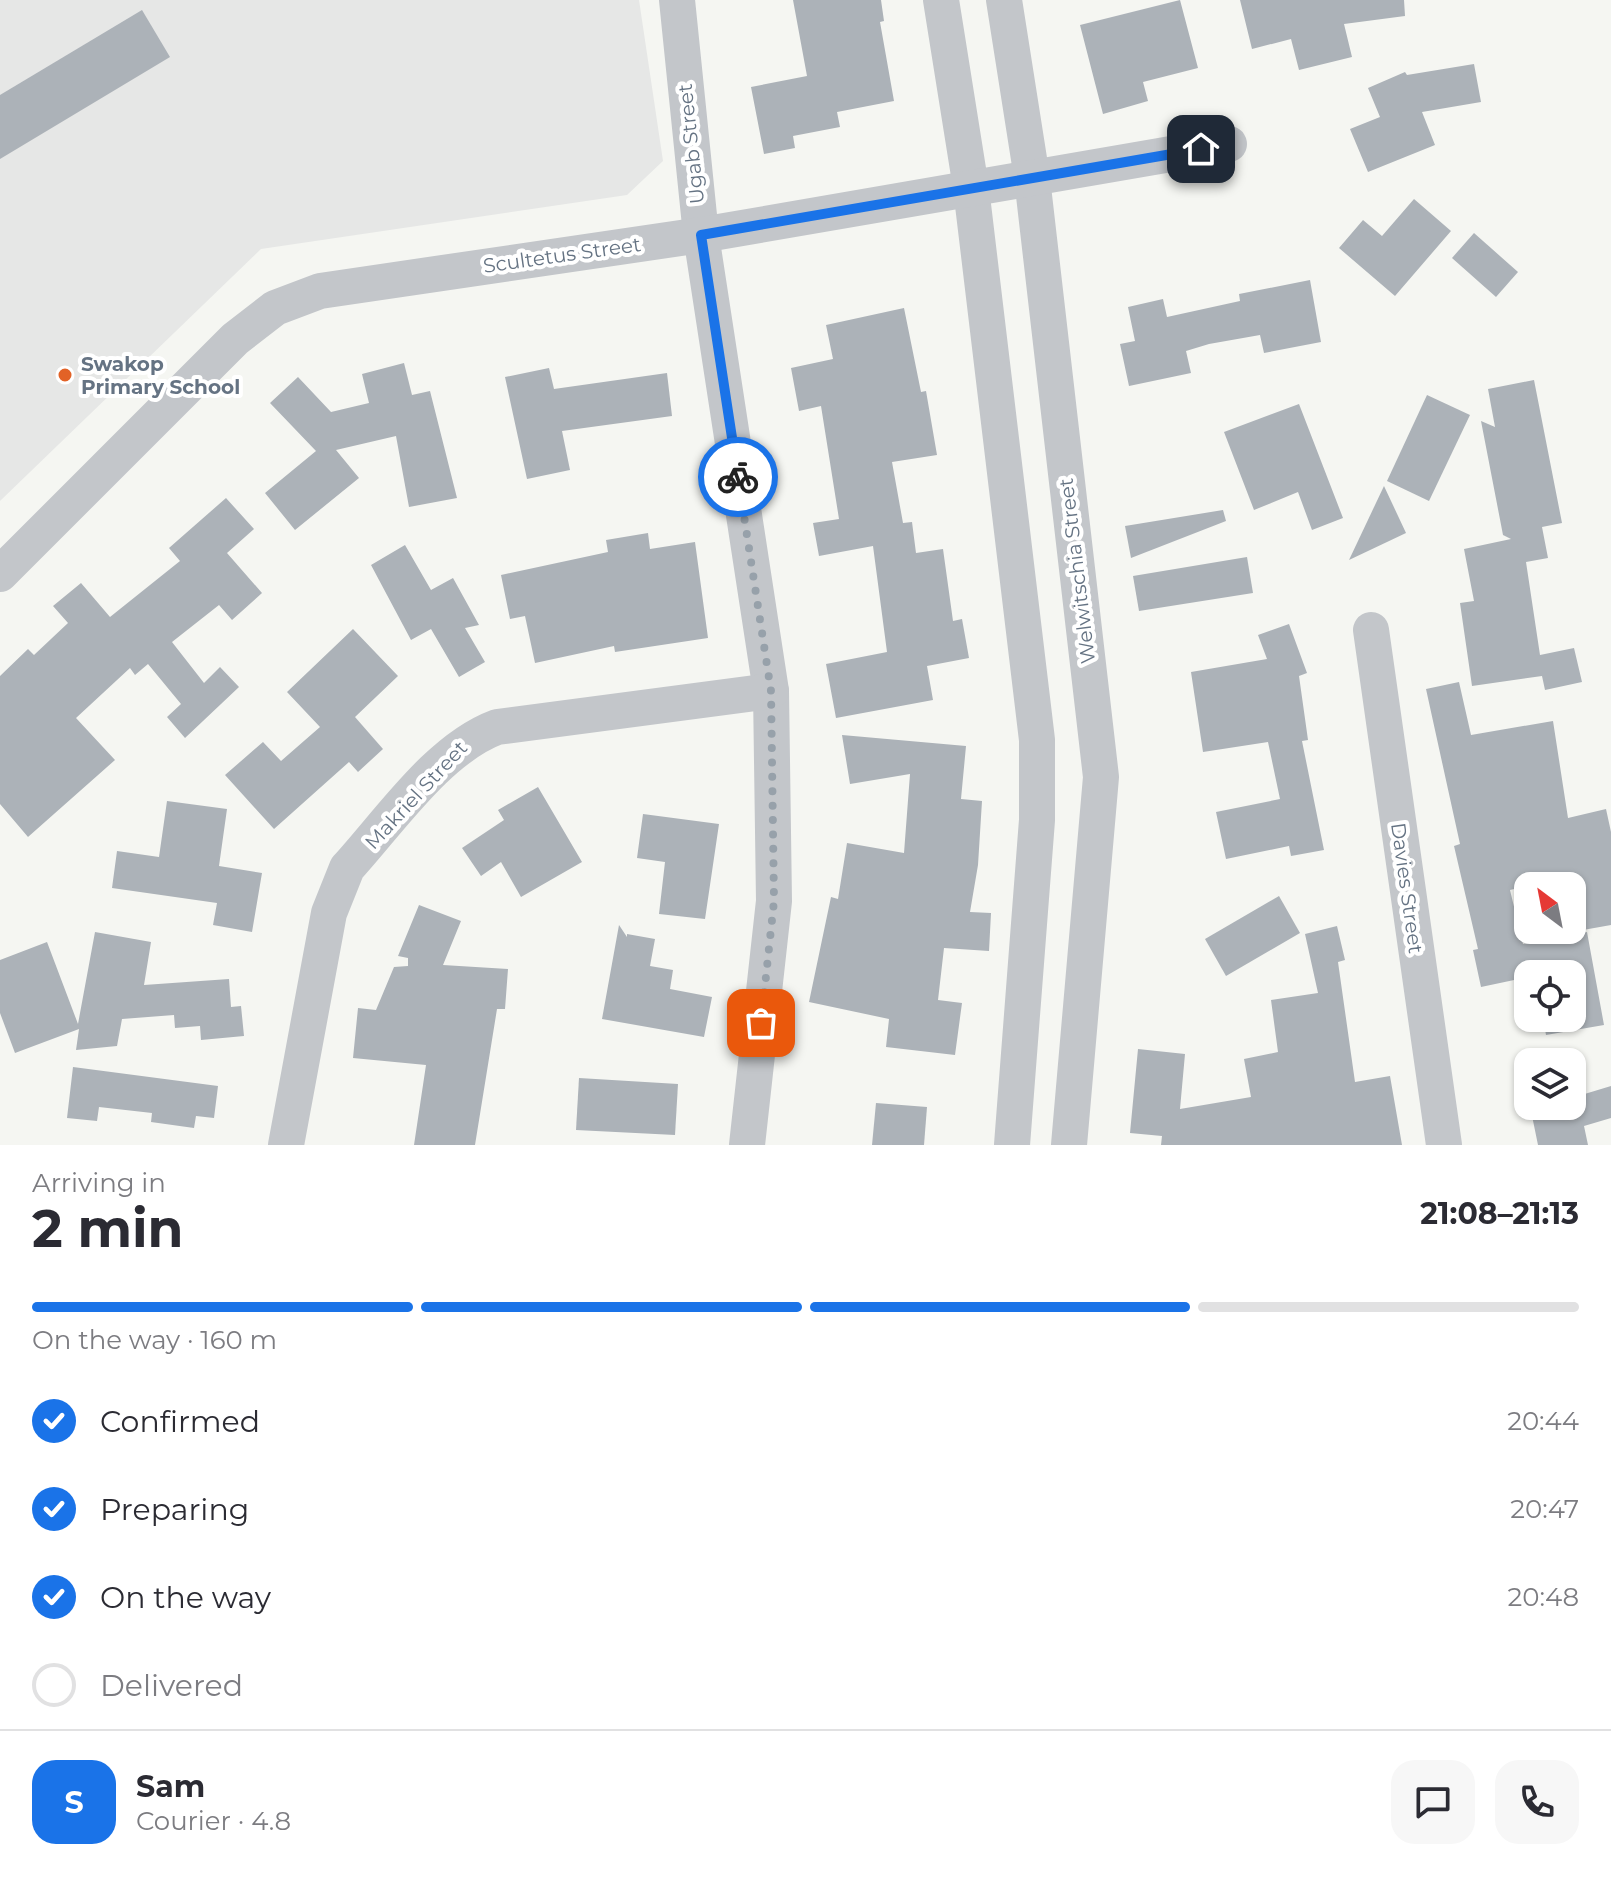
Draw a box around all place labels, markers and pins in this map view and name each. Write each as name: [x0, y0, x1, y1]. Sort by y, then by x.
pin: [1167, 115, 1235, 183]
place label: Swakop Primary School: [81, 352, 240, 399]
marker: Swakop Primary School: [56, 366, 74, 384]
pin: [727, 989, 795, 1057]

